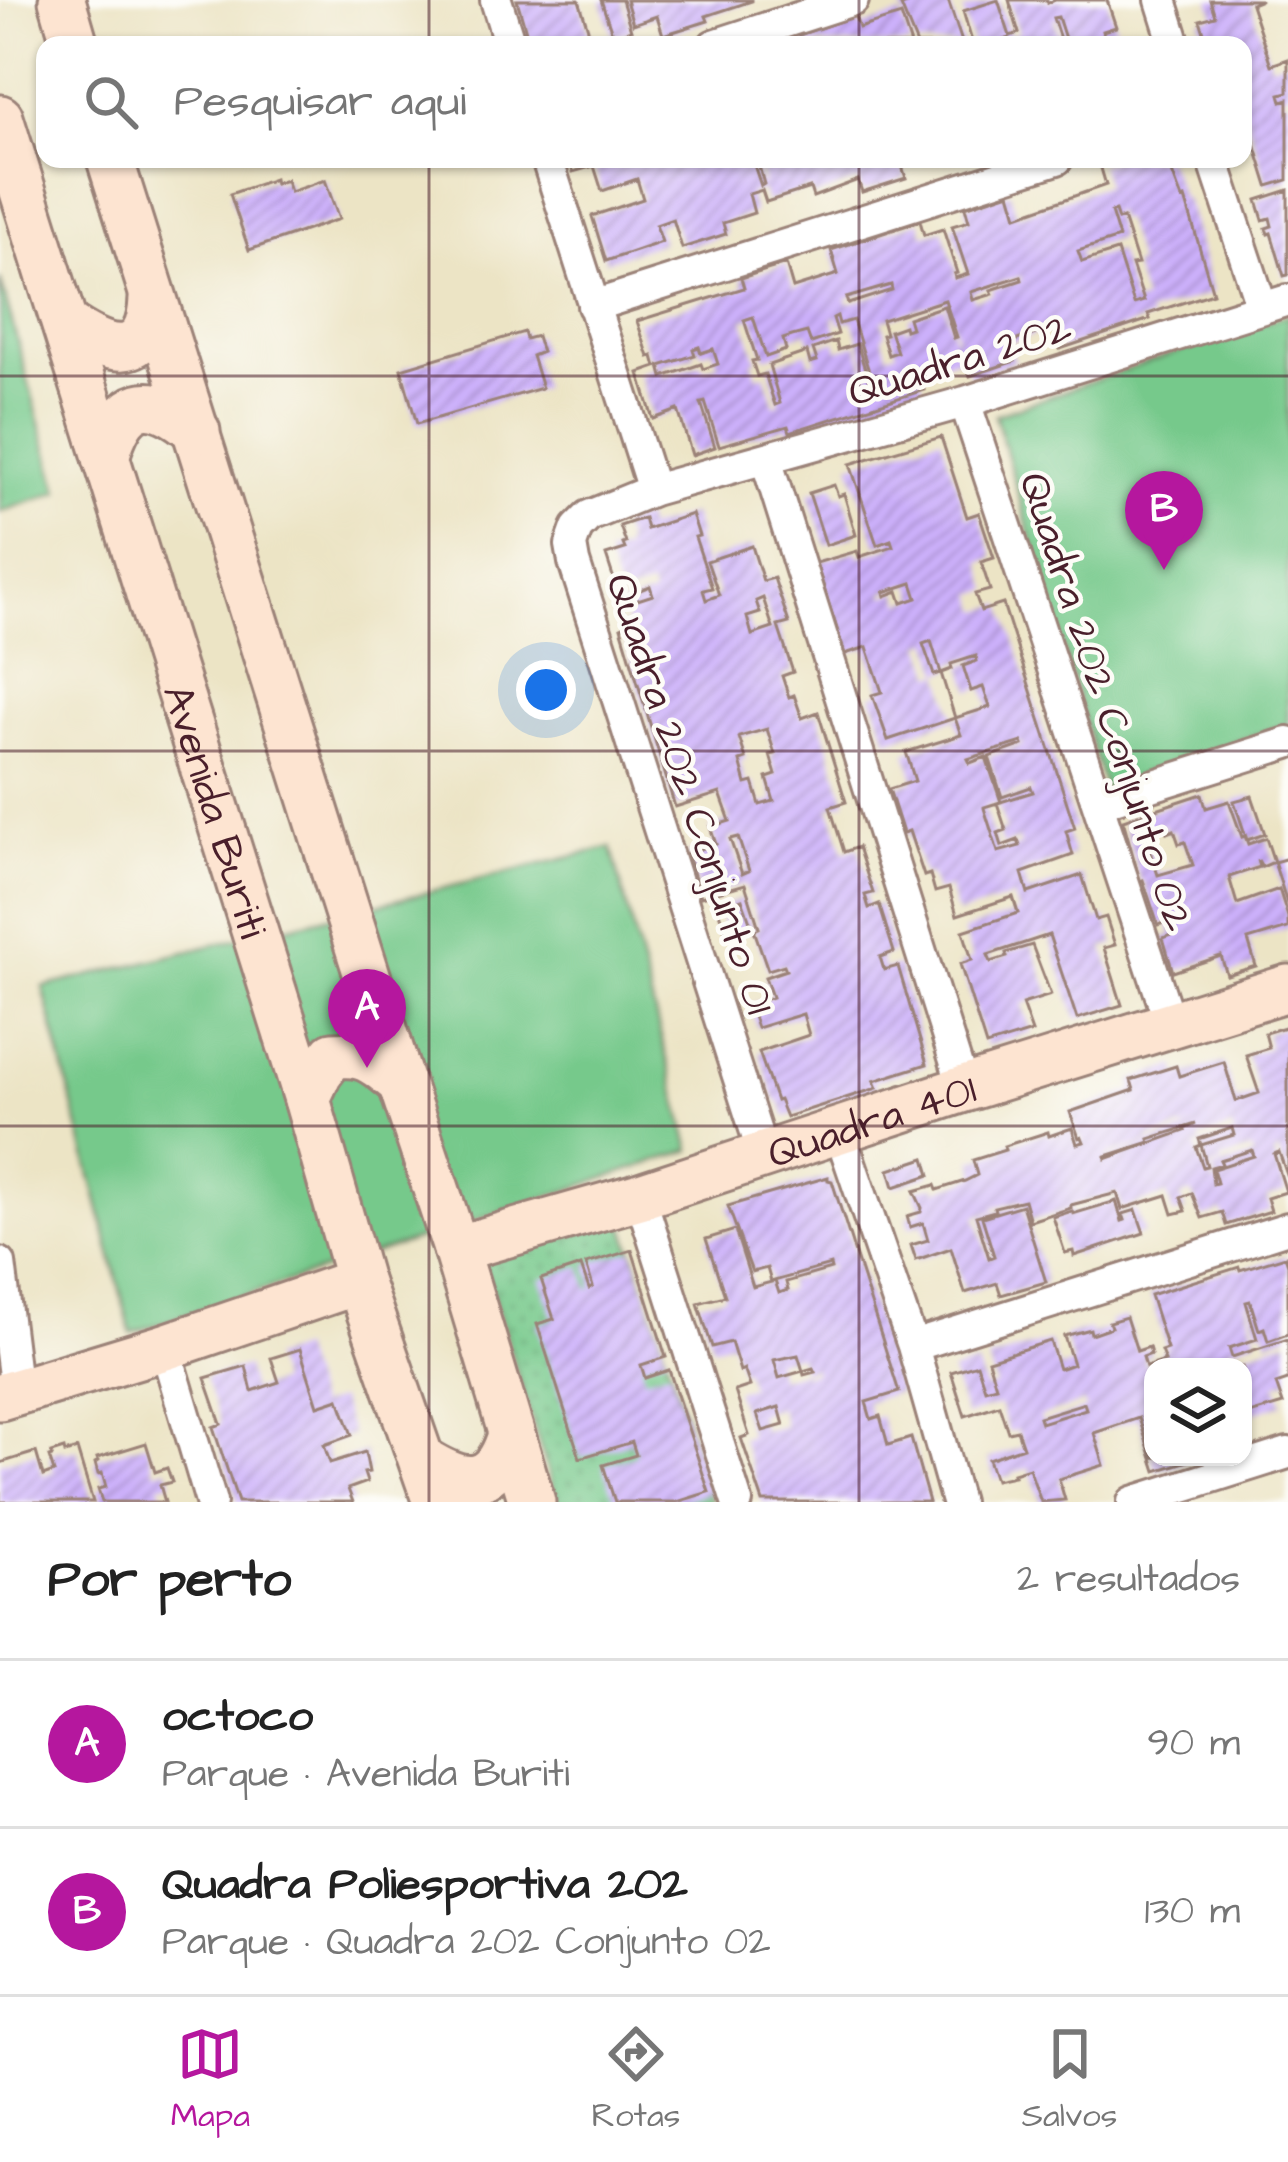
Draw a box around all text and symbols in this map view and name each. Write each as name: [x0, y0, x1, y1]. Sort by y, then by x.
search box: [36, 36, 1252, 168]
icon: search: [78, 69, 144, 135]
text: Pesquisar aqui: [174, 71, 466, 133]
street label: Quadra 202: [841, 299, 1078, 422]
street label: Quadra 202 Conjunto 02: [1004, 465, 1207, 939]
pin: B: [1125, 471, 1203, 570]
street label: Quadra 202 Conjunto 01: [590, 566, 788, 1022]
your location: [516, 660, 576, 720]
street label: Avenida Buriti: [147, 678, 281, 946]
pin: A: [328, 969, 406, 1068]
street label: Quadra 401: [761, 1061, 983, 1184]
map controls: [1144, 1358, 1252, 1466]
button: layers: [1144, 1358, 1252, 1466]
text: Por perto: [48, 1545, 291, 1616]
text: 2 resultados: [1017, 1553, 1240, 1607]
text: octoco: [162, 1686, 313, 1748]
text: A: [75, 1717, 99, 1771]
text: 90 m: [1147, 1717, 1240, 1771]
text: Parque · Avenida Buriti: [162, 1748, 570, 1802]
text: Quadra Poliesportiva 202: [162, 1854, 688, 1916]
text: B: [73, 1885, 101, 1939]
text: 130 m: [1145, 1885, 1240, 1939]
text: Parque · Quadra 202 Conjunto 02: [162, 1916, 771, 1970]
tab: Mapa: [171, 2021, 250, 2139]
tab: Rotas: [592, 2021, 680, 2139]
tab: Salvos: [1022, 2021, 1117, 2139]

